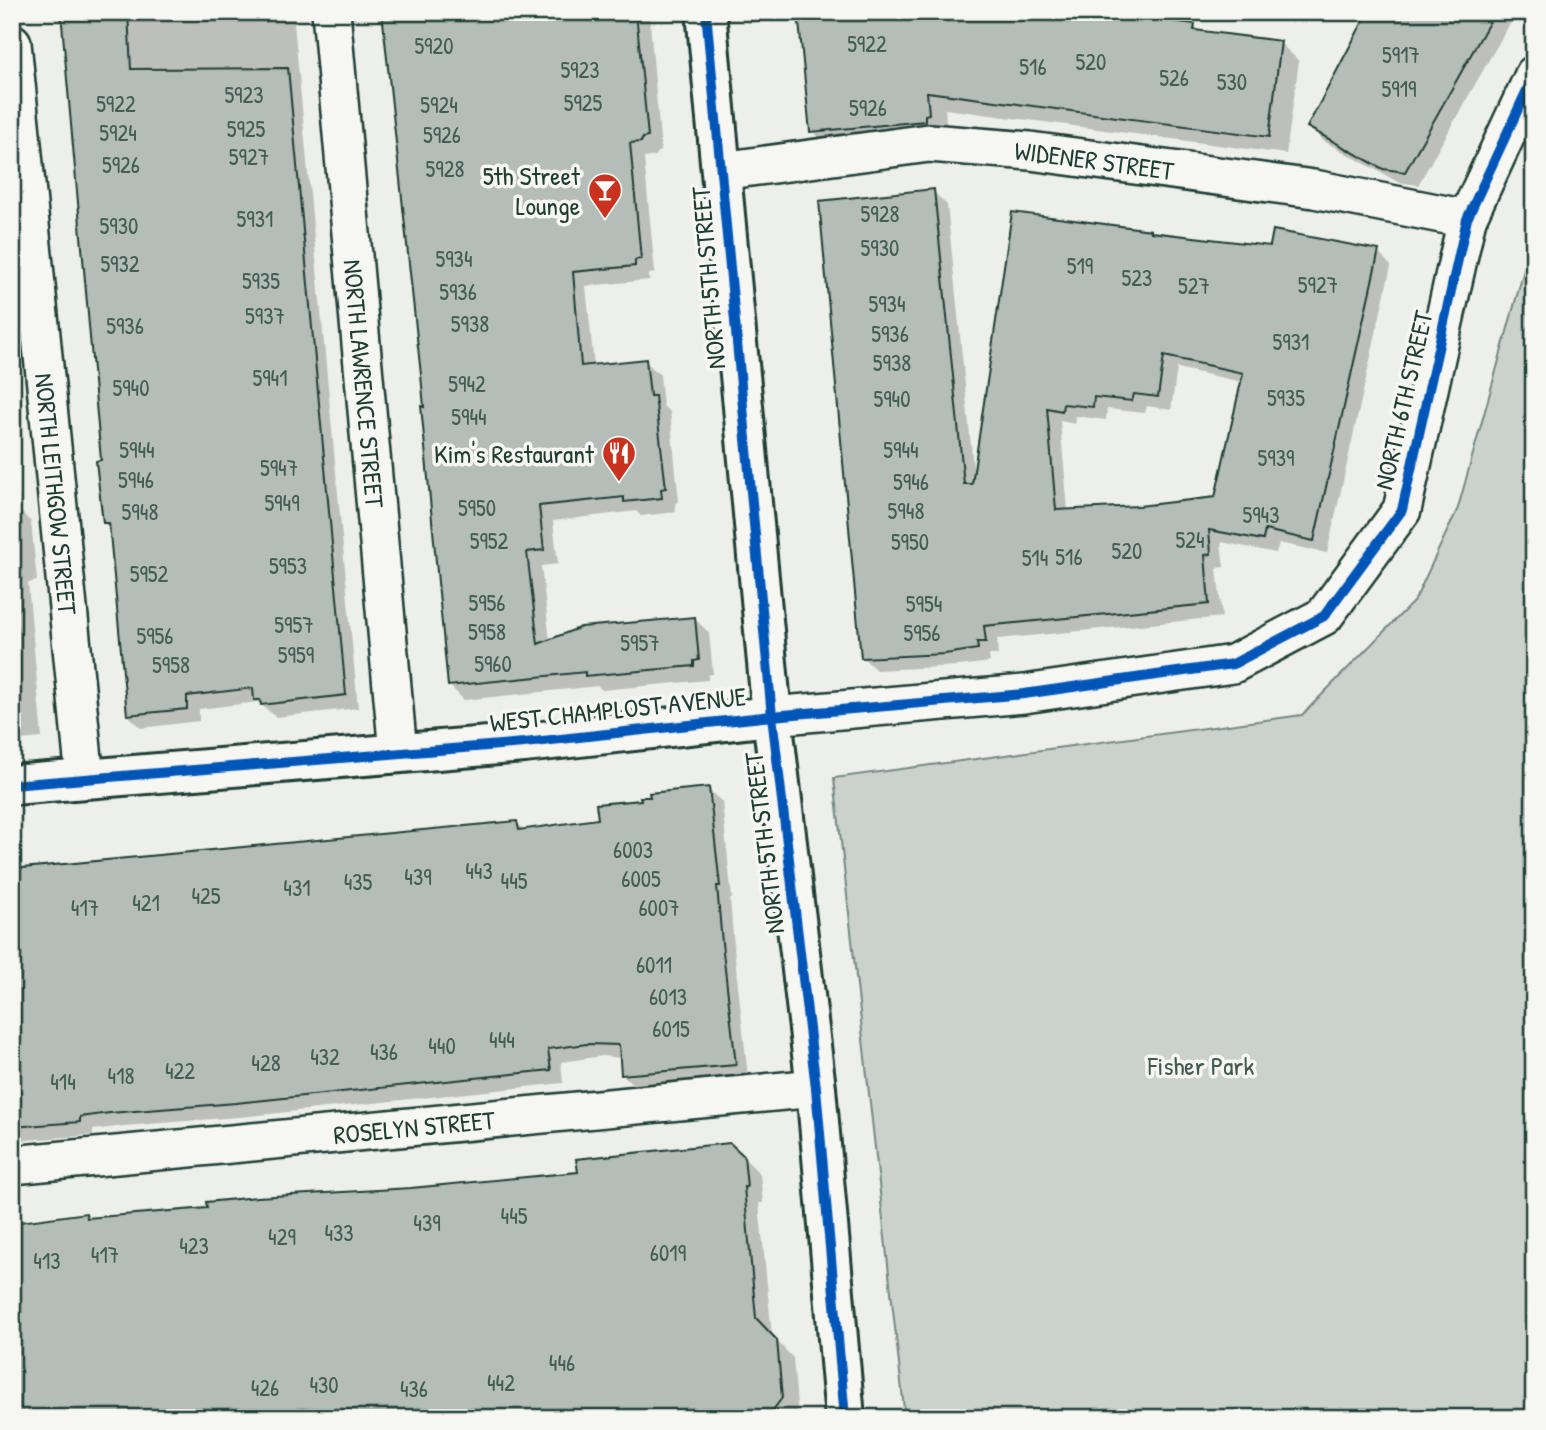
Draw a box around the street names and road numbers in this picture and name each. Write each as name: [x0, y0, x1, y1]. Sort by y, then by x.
street label: WIDENER STREET: [1013, 132, 1177, 188]
street label: NORTH 5TH STREET: [683, 185, 733, 371]
street label: NORTH LAWRENCE STREET: [336, 258, 393, 510]
street label: NORTH 6TH STREET: [1365, 307, 1441, 493]
street label: NORTH LEITHGOW STREET: [27, 372, 86, 617]
street label: WEST CHAMPLOST AVENUE: [488, 678, 748, 740]
street label: NORTH 5TH STREET: [735, 749, 793, 936]
street label: ROSELYN STREET: [332, 1101, 497, 1152]

